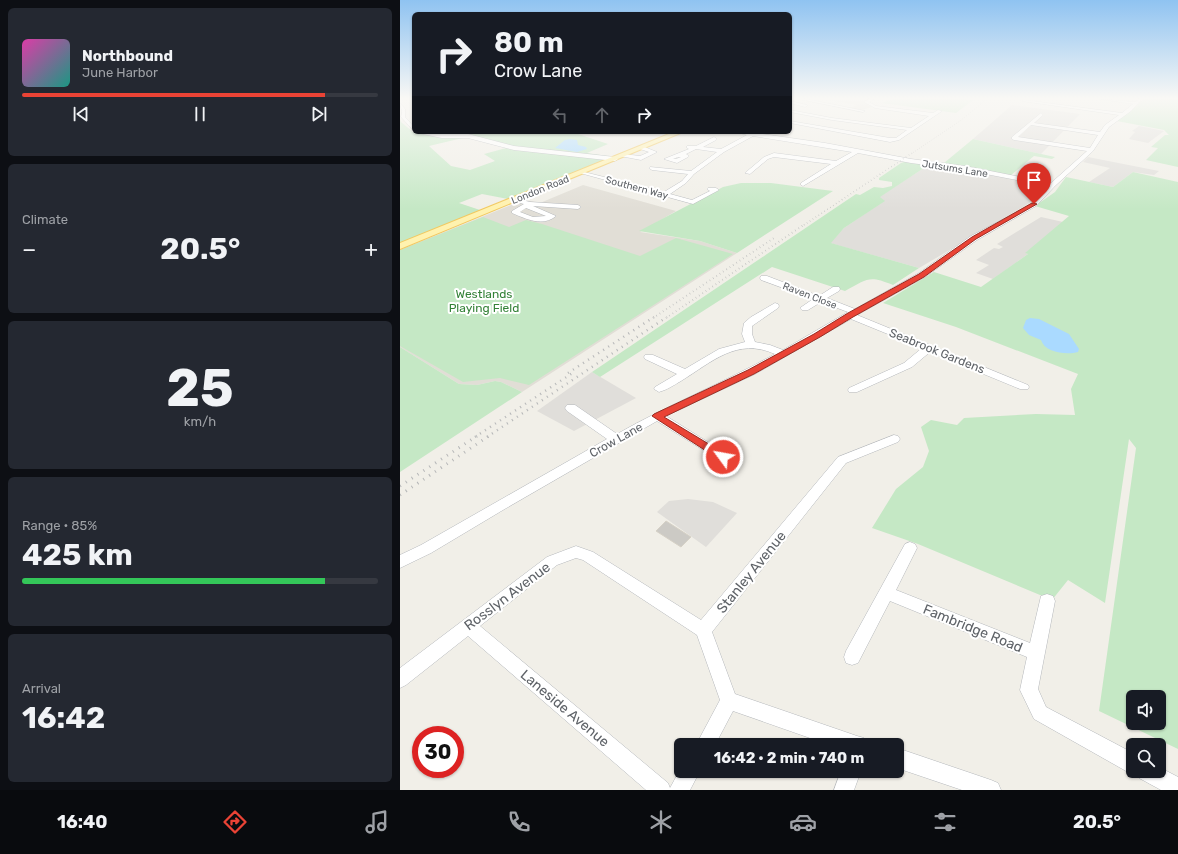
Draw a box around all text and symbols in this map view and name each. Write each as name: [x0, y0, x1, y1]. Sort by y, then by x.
text: 80 m: [494, 26, 564, 59]
icon: right: [428, 28, 480, 80]
text: Northbound: [82, 47, 173, 65]
text: Crow Lane: [494, 60, 582, 82]
text: June Harbor: [82, 65, 158, 80]
icon: previous: [70, 103, 92, 125]
icon: pause: [189, 103, 211, 125]
icon: next: [308, 103, 330, 125]
icon: left: [549, 104, 571, 126]
icon: ahead: [591, 104, 613, 126]
icon: right: [633, 104, 655, 126]
street label: Jutsums Lane: [921, 158, 989, 180]
pin: [1017, 163, 1051, 204]
icon: arrive: [1023, 169, 1045, 191]
street label: London Road: [510, 173, 571, 207]
street label: Southern Way: [604, 174, 670, 202]
text: Climate: [22, 212, 68, 227]
text: 20.5°: [160, 231, 240, 267]
text: −: [22, 236, 36, 263]
text: +: [364, 236, 378, 263]
street label: Raven Close: [781, 280, 839, 312]
park label: Westlands Playing Field: [449, 287, 519, 315]
street label: Seabrook Gardens: [887, 325, 987, 377]
text: 25: [166, 357, 234, 419]
text: km/h: [184, 414, 216, 429]
street label: Crow Lane: [587, 419, 645, 460]
position arrow: [702, 436, 744, 478]
text: Range · 85%: [22, 518, 97, 533]
street label: Stanley Avenue: [713, 528, 790, 617]
text: 425 km: [22, 537, 133, 573]
street label: Rosslyn Avenue: [461, 558, 554, 634]
street label: Fambridge Road: [920, 601, 1025, 656]
street label: Laneside Avenue: [517, 666, 613, 751]
text: Arrival: [22, 681, 61, 696]
map controls: [1126, 690, 1166, 778]
button: sound: [1126, 690, 1166, 730]
text: 16:42: [22, 700, 105, 736]
speed limit sign: 30: [412, 726, 464, 778]
button: search: [1126, 738, 1166, 778]
text: 16:42 · 2 min · 740 m: [714, 749, 864, 767]
icon: directions: [221, 808, 249, 836]
icon: music: [363, 808, 391, 836]
icon: phone: [505, 808, 533, 836]
icon: climate: [647, 808, 675, 836]
icon: car: [789, 808, 817, 836]
icon: filters: [931, 808, 959, 836]
text: 16:40: [57, 811, 107, 833]
text: 20.5°: [1073, 811, 1121, 833]

